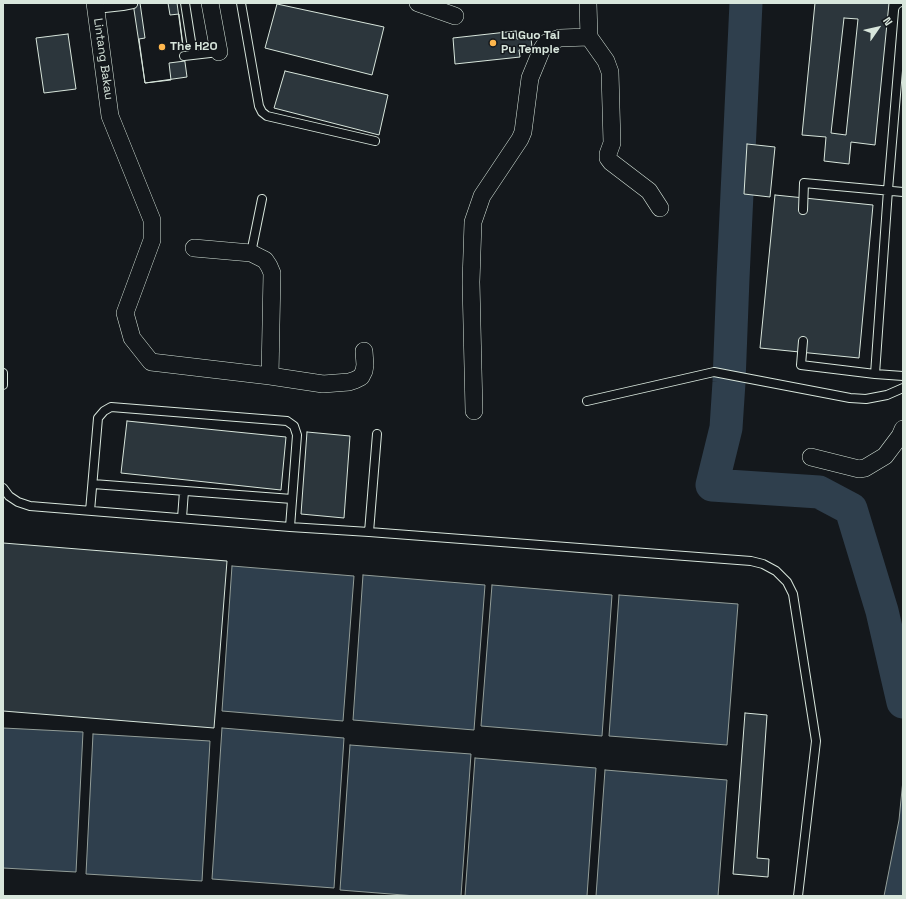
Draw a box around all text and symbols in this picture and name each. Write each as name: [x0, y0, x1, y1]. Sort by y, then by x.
north arrow: [858, 8, 898, 48]
text: N: [880, 14, 896, 28]
street label: Lintang Bakau: [90, 17, 116, 101]
place label: Lu Guo Tai Pu Temple: [501, 29, 560, 57]
marker: Lu Guo Tai Pu Temple: [488, 38, 498, 48]
place label: The H2O: [170, 40, 218, 54]
marker: The H2O: [157, 42, 167, 52]

